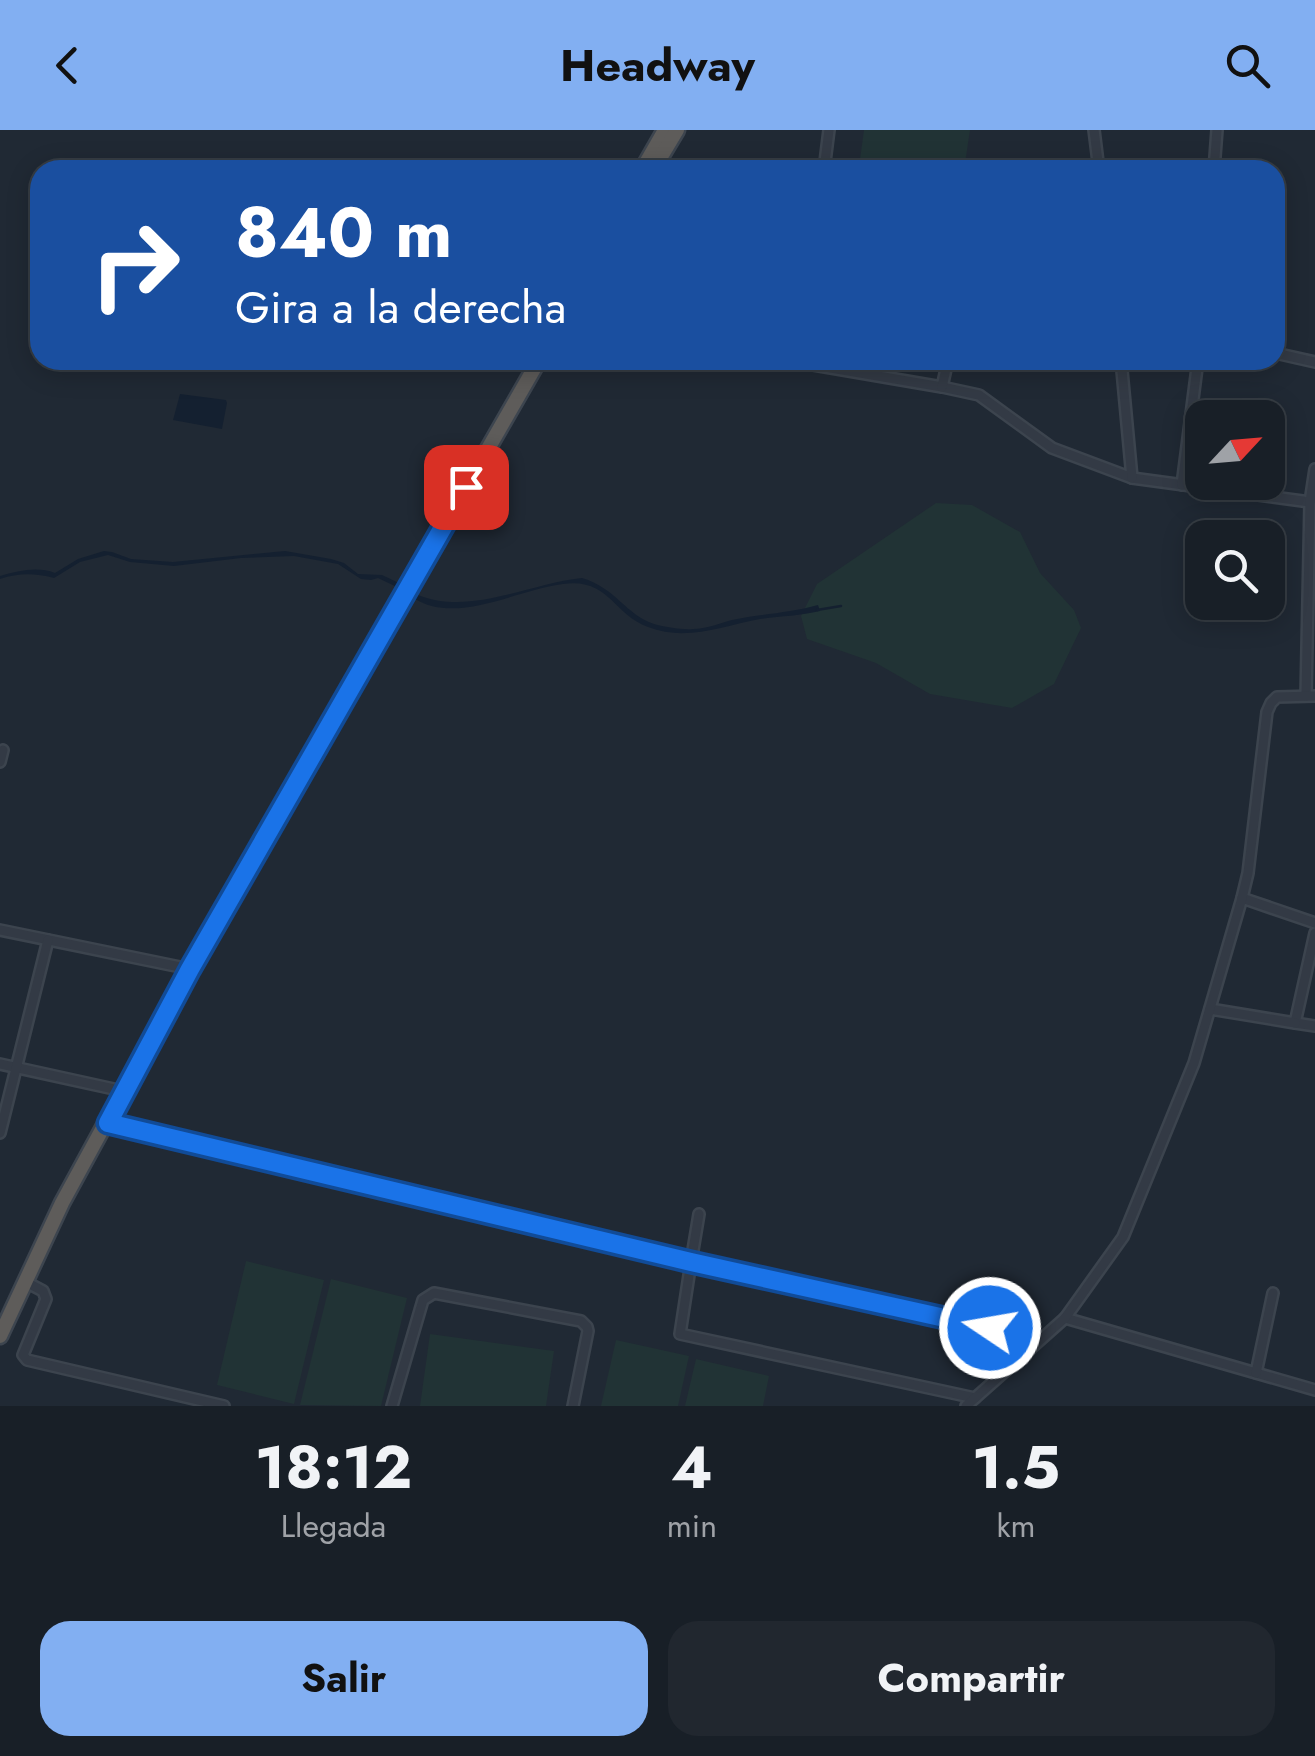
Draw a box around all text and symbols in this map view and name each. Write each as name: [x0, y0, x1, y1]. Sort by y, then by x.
text: Headway: [560, 33, 755, 98]
icon: back: [40, 38, 95, 93]
icon: search: [1220, 38, 1275, 93]
text: 840 m: [235, 182, 453, 283]
icon: right: [70, 200, 200, 330]
text: Gira a la derecha: [235, 275, 566, 340]
north arrow: [1185, 400, 1285, 500]
map controls: [1185, 400, 1285, 620]
pin: [424, 445, 509, 530]
icon: arrive: [439, 460, 494, 515]
button: search: [1185, 520, 1285, 620]
position arrow: [938, 1276, 1042, 1380]
text: 18:12: [255, 1424, 412, 1511]
text: 4: [671, 1424, 713, 1511]
text: 1.5: [972, 1424, 1060, 1511]
text: Llegada: [281, 1503, 386, 1549]
text: min: [667, 1503, 717, 1549]
text: km: [996, 1503, 1035, 1549]
button: Salir: [40, 1621, 648, 1736]
button: Compartir: [668, 1621, 1275, 1736]

